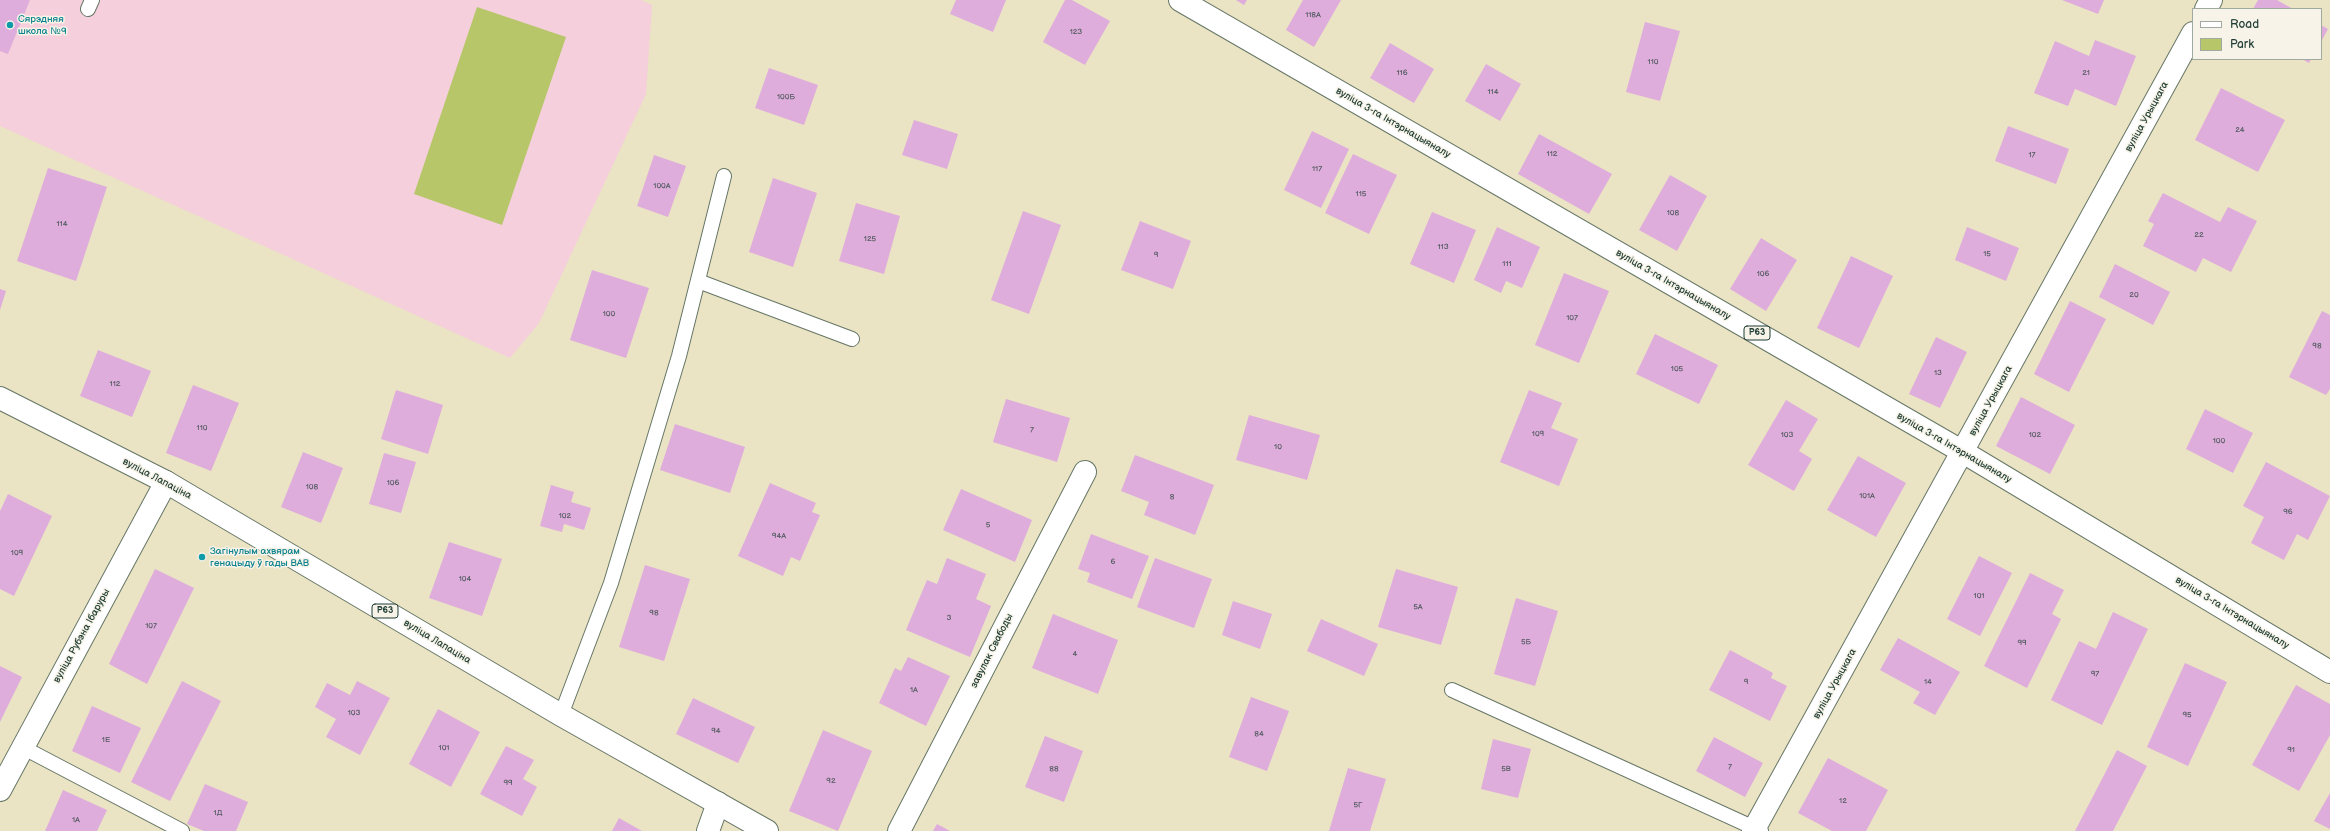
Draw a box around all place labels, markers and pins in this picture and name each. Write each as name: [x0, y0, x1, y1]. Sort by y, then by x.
place label: Сярэдняя школа №9: [18, 13, 67, 36]
marker: Сярэдняя школа №9: [5, 20, 15, 30]
place label: Загінулым ахвярам генацыду ў гады ВАВ: [210, 545, 309, 568]
marker: Загінулым ахвярам генацыду ў гады ВАВ: [197, 552, 207, 562]

